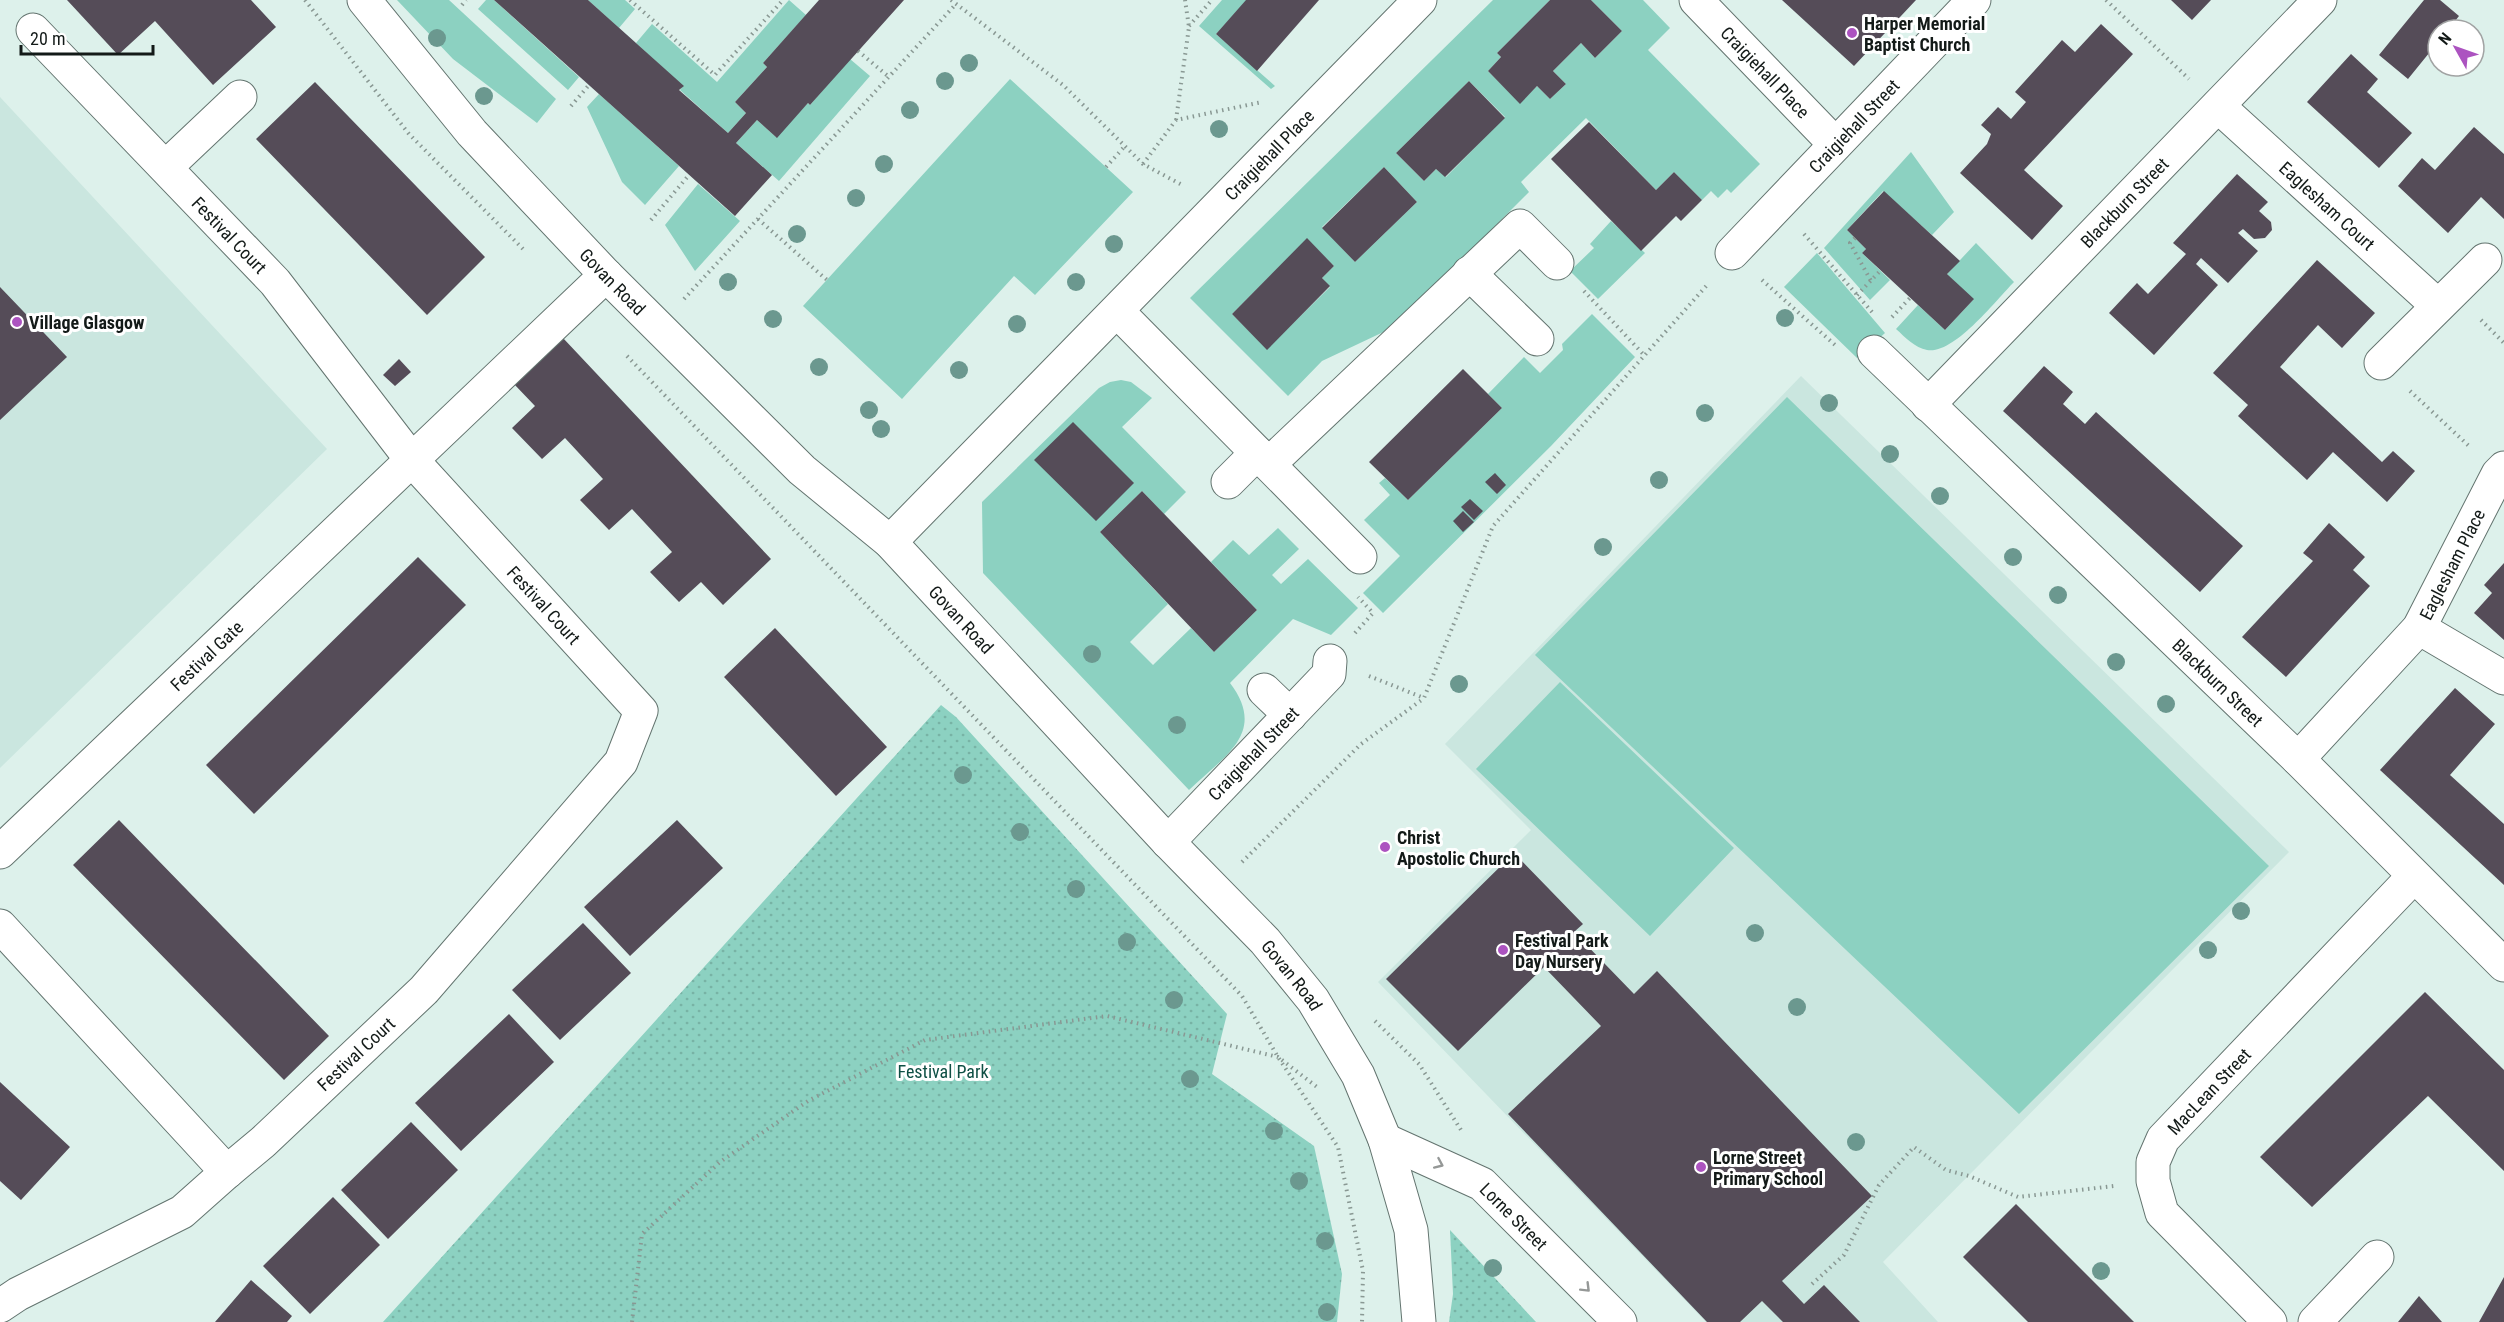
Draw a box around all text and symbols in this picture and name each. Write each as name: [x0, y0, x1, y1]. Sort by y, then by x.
place label: Harper Memorial Baptist Church: [1864, 13, 1985, 55]
scale bar: [21, 18, 153, 56]
north arrow: [2426, 18, 2486, 78]
street label: Craigiehall Place: [1717, 22, 1814, 122]
marker: Harper Memorial Baptist Church: [1845, 26, 1859, 40]
text: 20 m: [30, 28, 65, 49]
text: N: [2434, 29, 2455, 49]
street label: Craigiehall Street: [1804, 75, 1903, 177]
street label: Craigiehall Place: [1220, 105, 1318, 204]
street label: Blackburn Street: [2076, 153, 2172, 252]
street label: Eaglesham Court: [2275, 157, 2380, 254]
street label: Festival Court: [188, 192, 271, 278]
street label: Govan Road: [576, 244, 650, 319]
place label: Village Glasgow: [29, 312, 145, 333]
marker: Village Glasgow: [10, 315, 24, 329]
street label: Eaglesham Place: [2415, 505, 2489, 623]
street label: Festival Court: [503, 561, 585, 648]
street label: Govan Road: [925, 581, 998, 657]
street label: Festival Gate: [166, 616, 247, 695]
street label: Blackburn Street: [2169, 634, 2268, 730]
street label: Craigiehall Street: [1203, 702, 1303, 804]
place label: Christ Apostolic Church: [1397, 827, 1520, 869]
marker: Christ Apostolic Church: [1378, 840, 1392, 854]
place label: Festival Park Day Nursery: [1515, 930, 1609, 972]
street label: Govan Road: [1258, 935, 1327, 1014]
marker: Festival Park Day Nursery: [1496, 943, 1510, 957]
street label: Festival Court: [313, 1013, 399, 1095]
street label: MacLean Street: [2163, 1044, 2255, 1139]
park label: Festival Park: [897, 1061, 989, 1082]
place label: Lorne Street Primary School: [1713, 1147, 1823, 1189]
one-way arrow: [1432, 1157, 1443, 1169]
marker: Lorne Street Primary School: [1694, 1160, 1708, 1174]
street label: Lorne Street: [1476, 1178, 1552, 1254]
one-way arrow: [1580, 1281, 1590, 1292]

